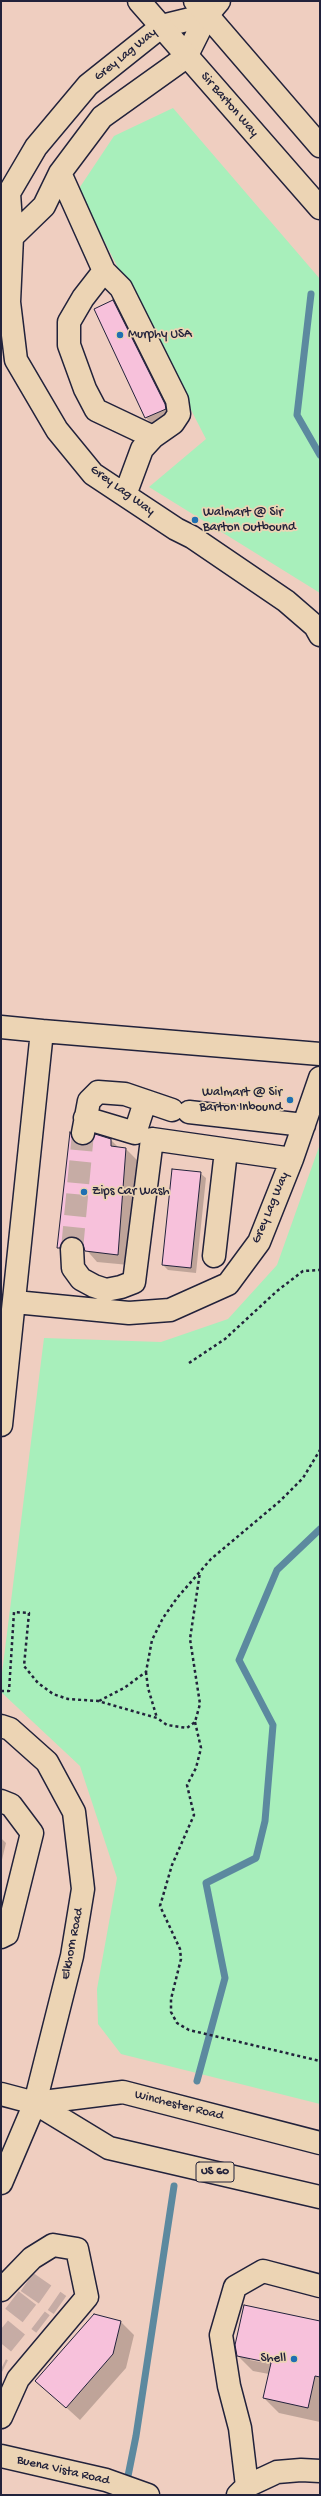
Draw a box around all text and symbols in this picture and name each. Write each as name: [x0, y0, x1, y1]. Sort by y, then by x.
street label: Grey Lag Way: [92, 25, 160, 85]
street label: Sir Barton Way: [197, 69, 261, 141]
place label: Murphy USA: [128, 327, 192, 343]
marker: Murphy USA: [115, 330, 125, 340]
street label: Grey Lag Way: [87, 462, 157, 520]
place label: Walmart @ Sir Barton Outbound: [203, 505, 296, 536]
marker: Walmart @ Sir Barton Outbound: [190, 515, 200, 525]
place label: Walmart @ Sir Barton Inbound: [199, 1085, 282, 1116]
marker: Walmart @ Sir Barton Inbound: [285, 1095, 295, 1105]
street label: Grey Lag Way: [249, 1170, 293, 1246]
place label: Zips Car Wash: [92, 1184, 169, 1200]
marker: Zips Car Wash: [79, 1187, 89, 1197]
street label: Elkhorn Road: [58, 1907, 88, 1981]
street label: Winchester Road: [133, 2087, 225, 2125]
road number: US 60: [196, 2162, 234, 2182]
place label: Shell: [261, 2351, 286, 2367]
marker: Shell: [289, 2354, 299, 2364]
street label: Buena Vista Road: [15, 2453, 111, 2489]

